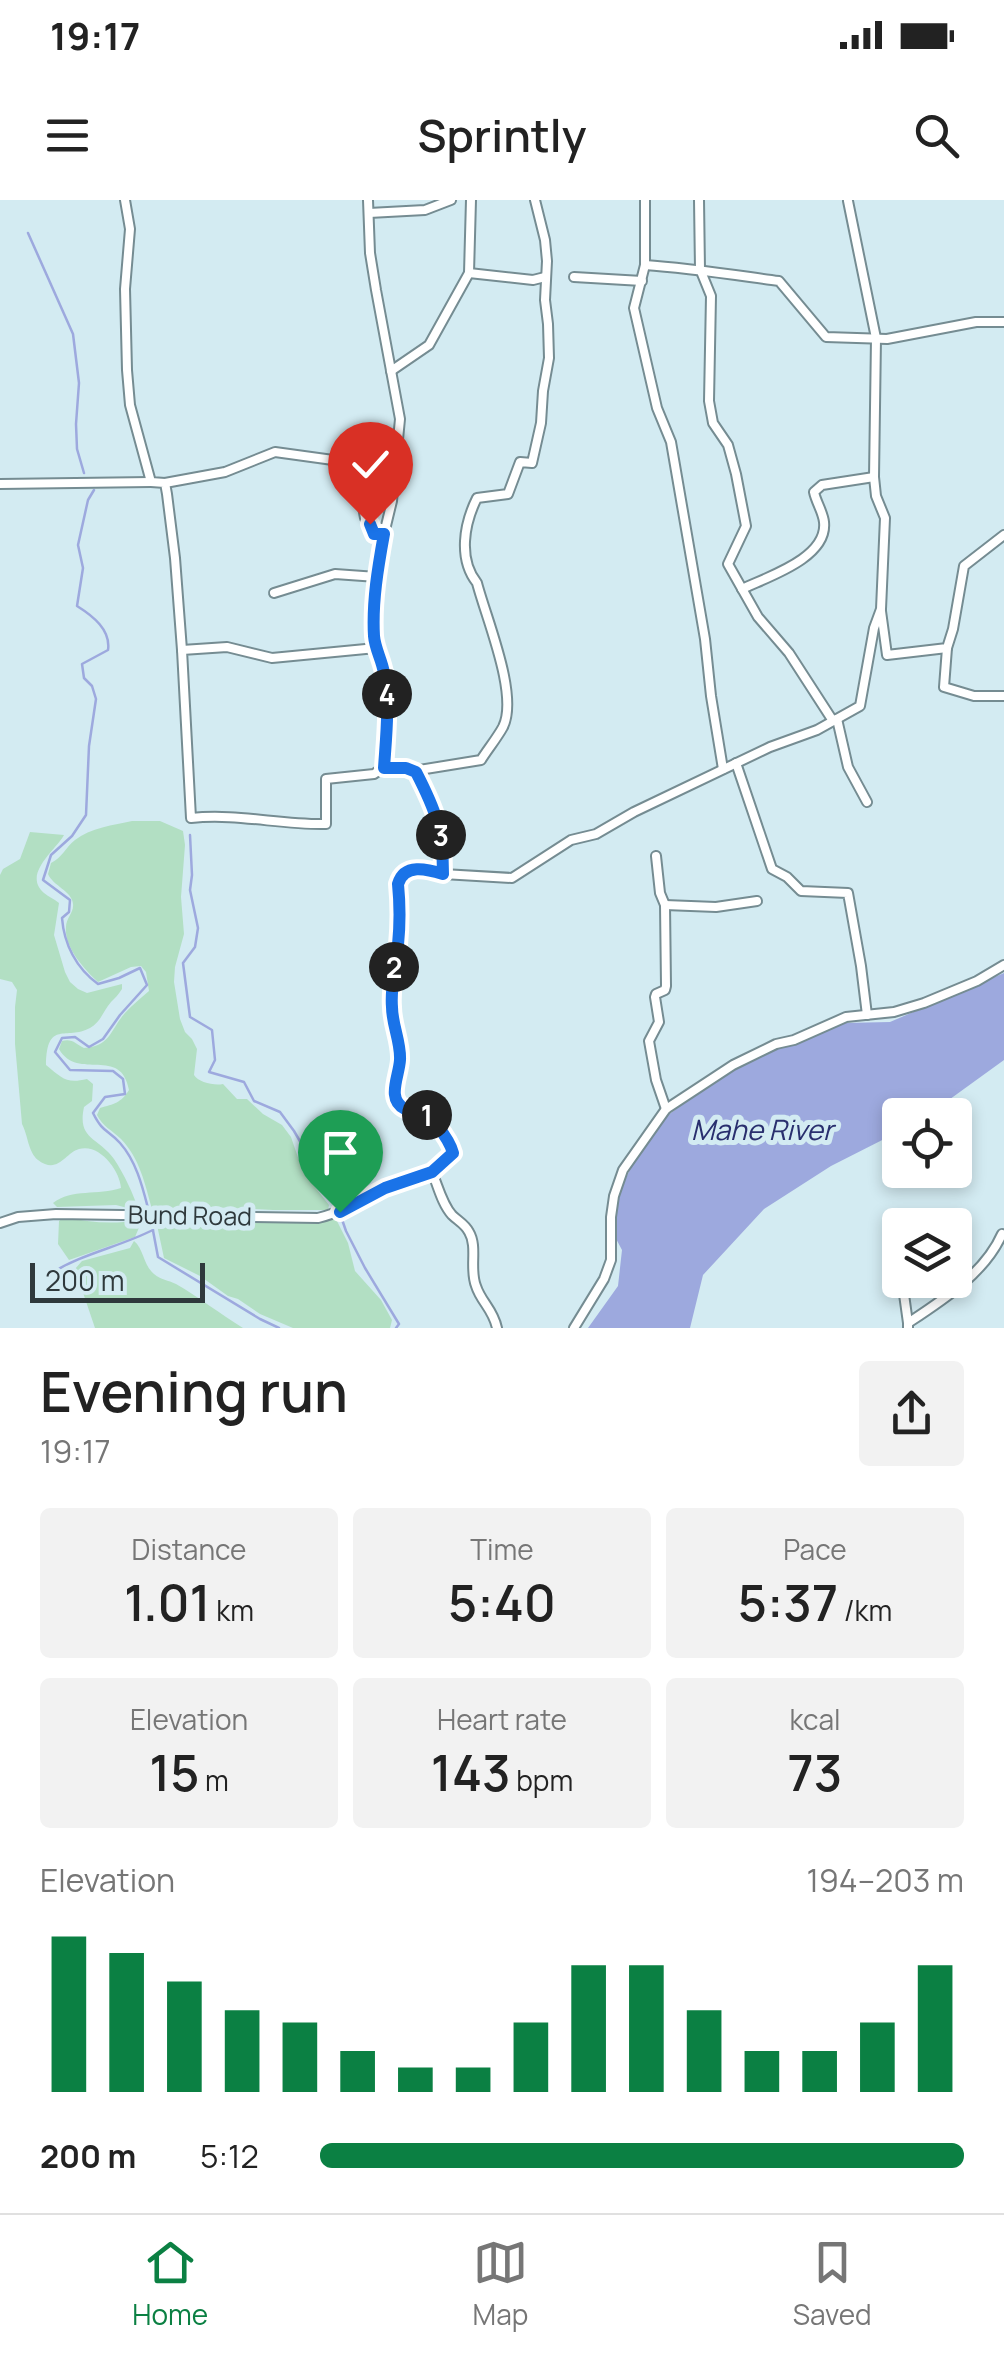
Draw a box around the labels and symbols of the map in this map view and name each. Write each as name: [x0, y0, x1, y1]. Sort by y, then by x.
pin: [328, 422, 413, 525]
pin: 4: [362, 669, 412, 719]
pin: 3: [416, 810, 466, 860]
pin: 2: [369, 942, 419, 992]
pin: 1: [402, 1090, 452, 1140]
pin: [298, 1110, 383, 1213]
water label: Mahe River: [691, 1110, 837, 1148]
street label: Bund Road: [128, 1196, 252, 1234]
scale bar: [30, 1258, 205, 1302]

